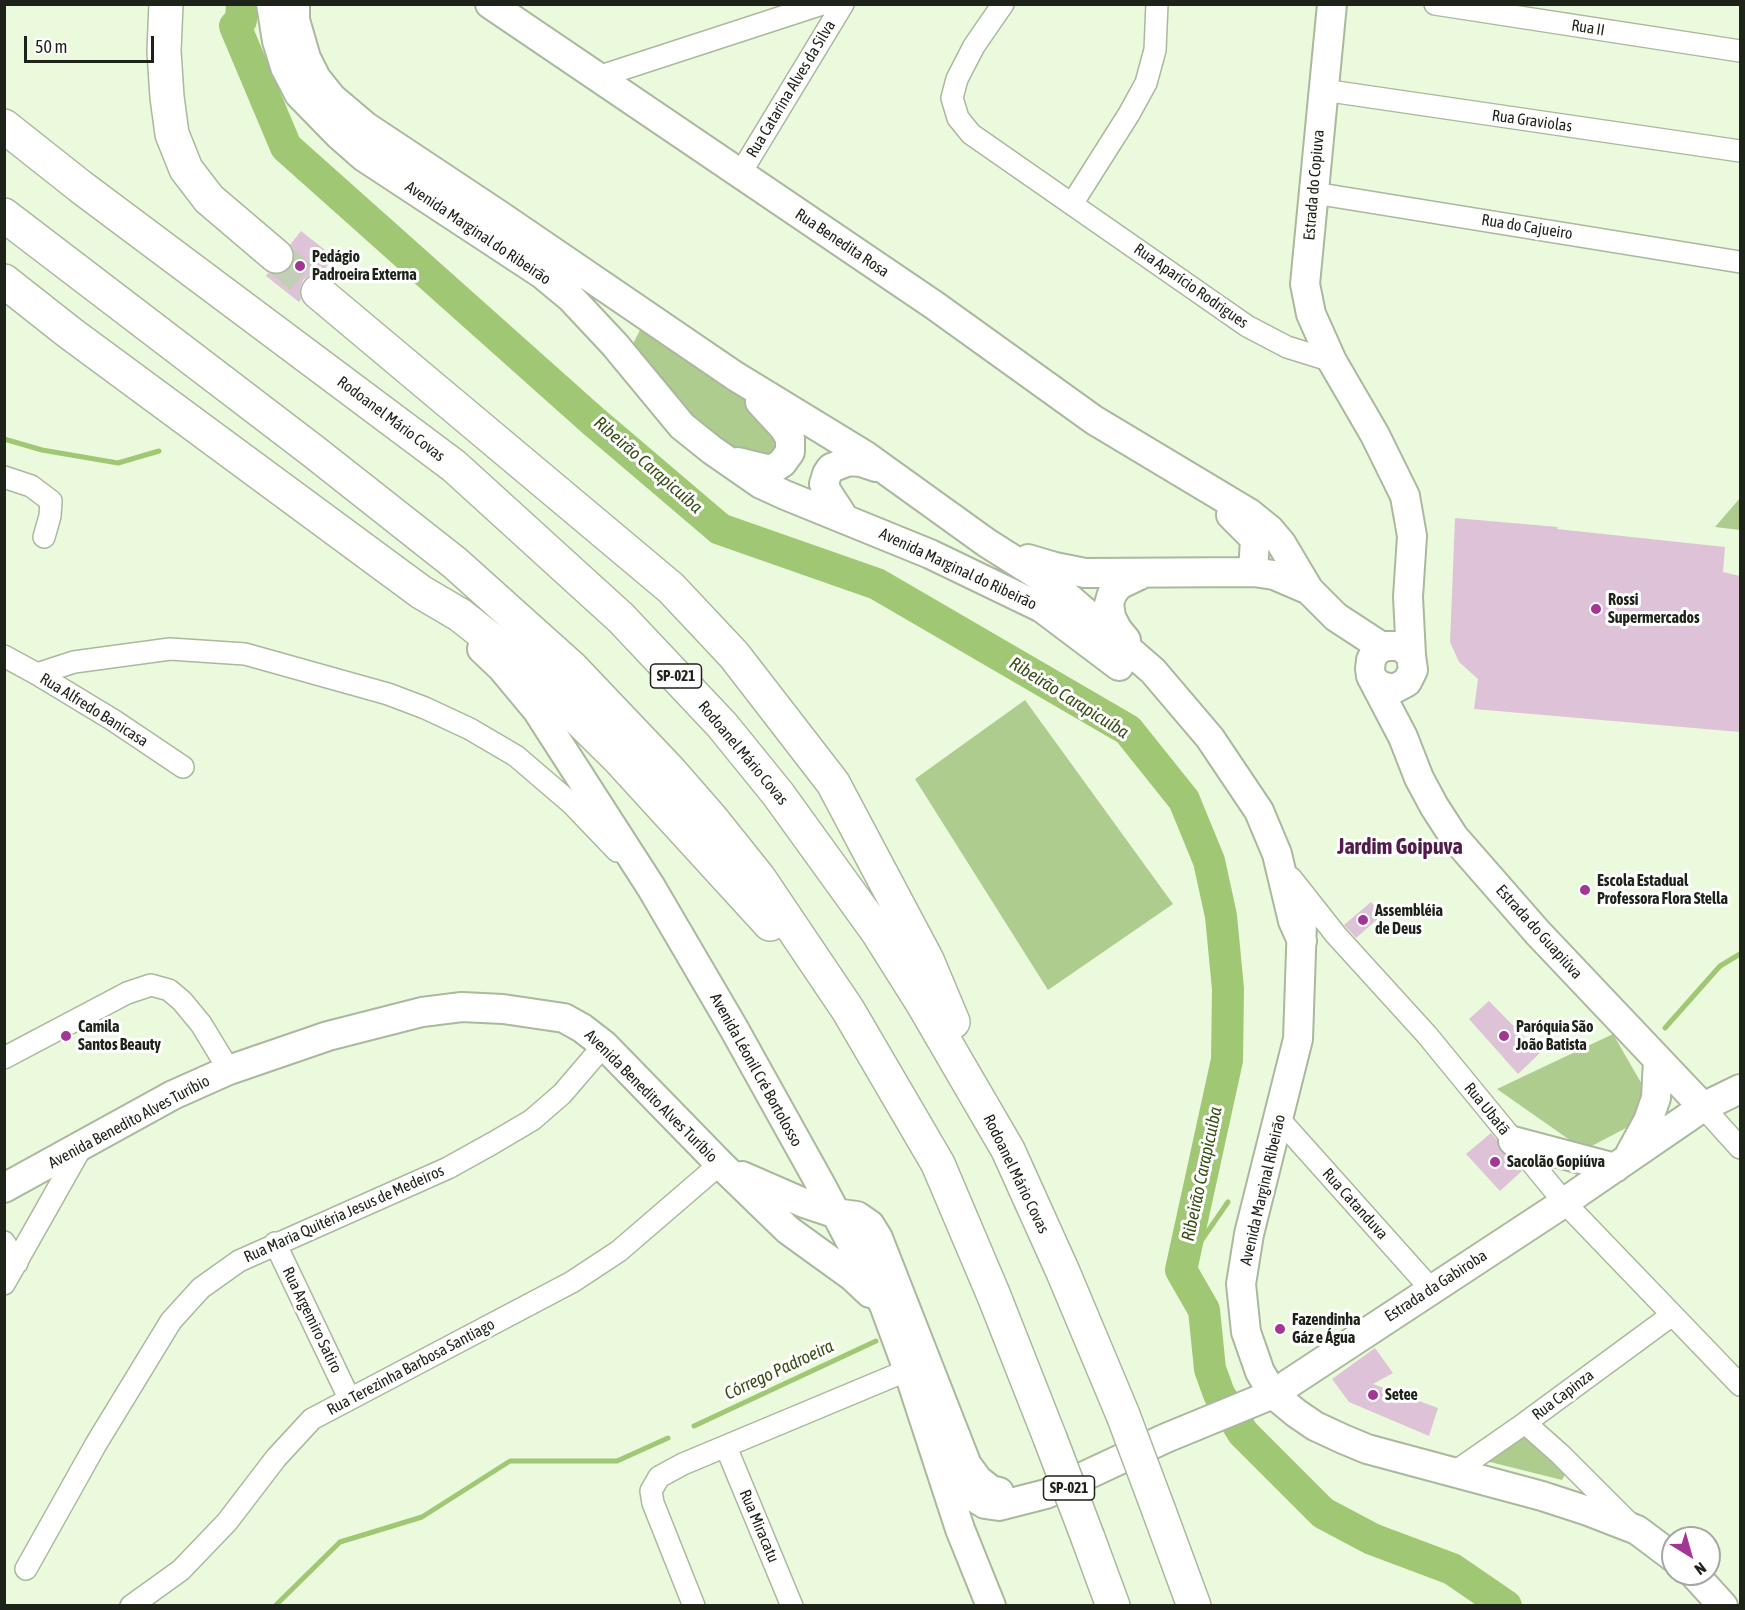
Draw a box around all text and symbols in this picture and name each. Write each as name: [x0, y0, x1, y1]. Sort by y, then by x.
street label: Rua II: [1570, 16, 1606, 40]
street label: Rua Catarina Alves da Silva: [742, 17, 840, 161]
scale bar: [27, 24, 158, 62]
text: 50 m: [35, 36, 67, 57]
street label: Rua Graviolas: [1491, 106, 1573, 136]
street label: Estrada do Copiuva: [1300, 129, 1328, 241]
street label: Avenida Marginal do Ribeirão: [401, 177, 555, 289]
street label: Rua Benedita Rosa: [791, 204, 893, 282]
street label: Rua do Cajueiro: [1480, 210, 1574, 244]
street label: Rua Aparício Rodrigues: [1130, 239, 1252, 333]
place label: Pedágio Padroeira Externa: [312, 247, 417, 285]
marker: Pedágio Padroeira Externa: [293, 259, 307, 273]
street label: Rodoanel Mário Covas: [333, 372, 449, 466]
water label: Ribeirão Carapicuíba: [589, 412, 707, 518]
street label: Avenida Marginal do Ribeirão: [876, 524, 1040, 614]
place label: Rossi Supermercados: [1608, 590, 1700, 628]
marker: Rossi Supermercados: [1589, 602, 1603, 616]
water label: Ribeirão Carapicuíba: [1005, 653, 1133, 743]
road number: SP-021: [650, 664, 702, 688]
street label: Rua Alfredo Banicasa: [36, 669, 152, 751]
street label: Rodoanel Mário Covas: [694, 697, 792, 809]
district label: Jardim Goipuva: [1337, 834, 1463, 860]
place label: Escola Estadual Professora Flora Stella: [1597, 871, 1728, 909]
street label: Estrada do Guapiúva: [1492, 881, 1586, 983]
marker: Escola Estadual Professora Flora Stella: [1578, 883, 1592, 897]
place label: Assembléia de Deus: [1375, 901, 1443, 939]
marker: Assembléia de Deus: [1356, 913, 1370, 927]
street label: Avenida Léonil Cré Bortolosso: [706, 990, 806, 1150]
place label: Camila Santos Beauty: [78, 1017, 161, 1055]
place label: Paróquia São João Batista: [1516, 1017, 1594, 1055]
street label: Avenida Benedito Alves Turíbio: [581, 1026, 721, 1166]
marker: Camila Santos Beauty: [59, 1029, 73, 1043]
marker: Paróquia São João Batista: [1497, 1029, 1511, 1043]
street label: Avenida Benedito Alves Turíbio: [45, 1071, 213, 1173]
street label: Rua Ubatã: [1460, 1079, 1514, 1139]
water label: Ribeirão Carapicuíba: [1177, 1105, 1227, 1243]
street label: Rodoanel Mário Covas: [979, 1111, 1053, 1237]
street label: Avenida Marginal Ribeirão: [1236, 1113, 1290, 1267]
place label: Sacolão Gopiúva: [1507, 1152, 1605, 1172]
marker: Sacolão Gopiúva: [1488, 1155, 1502, 1169]
street label: Rua Maria Quitéria Jesus de Medeiros: [241, 1161, 447, 1267]
street label: Rua Catanduva: [1318, 1165, 1392, 1243]
street label: Estrada da Gabiroba: [1381, 1246, 1491, 1326]
street label: Rua Argemiro Satiro: [278, 1264, 346, 1376]
place label: Fazendinha Gáz e Água: [1292, 1310, 1360, 1348]
street label: Rua Terezinha Barbosa Santiago: [324, 1315, 498, 1419]
marker: Fazendinha Gáz e Água: [1273, 1322, 1287, 1336]
water label: Córrego Padroeira: [721, 1335, 837, 1405]
street label: Rua Capinza: [1528, 1366, 1598, 1424]
place label: Setee: [1385, 1385, 1418, 1405]
marker: Setee: [1366, 1388, 1380, 1402]
road number: SP-021: [1044, 1476, 1094, 1500]
street label: Rua Miracatu: [735, 1487, 783, 1565]
north arrow: [1661, 1526, 1721, 1586]
text: N: [1691, 1559, 1710, 1579]

